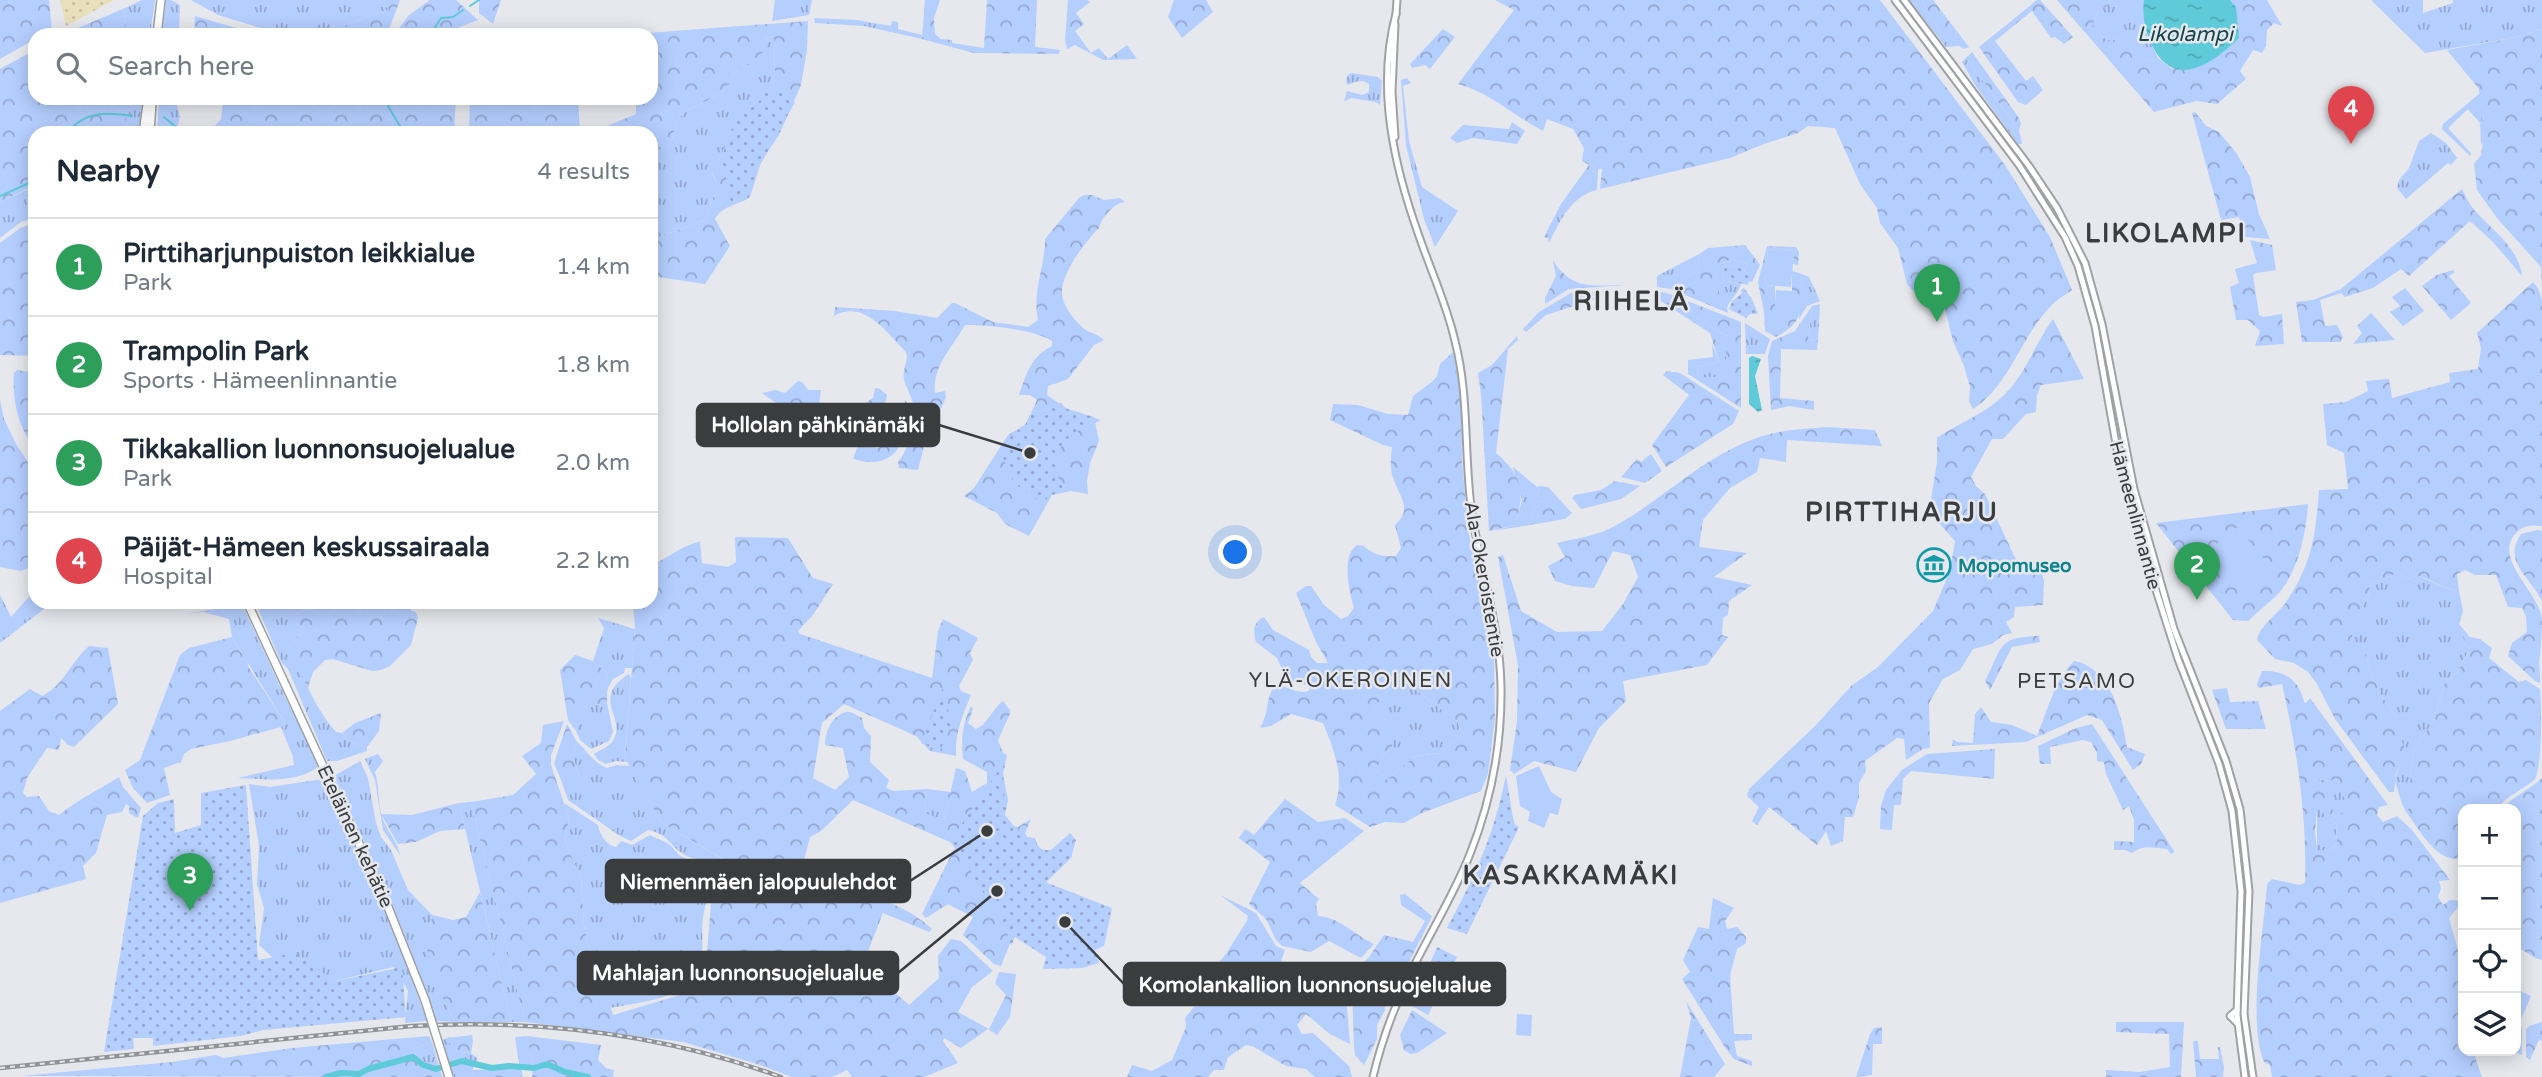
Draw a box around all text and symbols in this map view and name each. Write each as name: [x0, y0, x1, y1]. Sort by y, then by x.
water label: Likolampi: [2137, 22, 2236, 47]
search box: [28, 28, 658, 105]
icon: search: [52, 48, 90, 86]
text: Search here: [108, 51, 254, 82]
pin: 4: [2328, 86, 2374, 144]
text: Nearby: [56, 153, 160, 190]
text: 4 results: [537, 158, 630, 186]
district label: LIKOLAMPI: [2085, 218, 2247, 249]
text: Pirttiharjunpuiston leikkialue: [123, 238, 475, 269]
text: 1: [72, 253, 86, 281]
text: 1.4 km: [556, 253, 630, 281]
pin: 1: [1914, 264, 1960, 322]
text: Park: [123, 269, 172, 297]
district label: RIIHELÄ: [1573, 286, 1691, 317]
text: Trampolin Park: [123, 336, 309, 367]
text: 2: [72, 351, 86, 379]
text: 1.8 km: [556, 351, 630, 379]
text: Sports · Hämeenlinnantie: [123, 367, 397, 395]
callout: Hollolan pähkinämäki: [697, 404, 939, 446]
text: Hollolan pähkinämäki: [711, 413, 925, 438]
text: Tikkakallion luonnonsuojelualue: [123, 434, 515, 465]
street label: Hämeenlinnantie: [2105, 439, 2165, 592]
text: 3: [72, 449, 86, 477]
text: 2.0 km: [556, 449, 630, 477]
text: Park: [123, 465, 172, 493]
district label: PIRTTIHARJU: [1805, 497, 1999, 528]
street label: Ala-Okeroistentie: [1459, 500, 1509, 659]
text: Päijät-Hämeen keskussairaala: [123, 532, 490, 563]
your location: [1218, 535, 1252, 569]
pin: 2: [2174, 542, 2220, 600]
museum icon: Mopomuseo: [1915, 546, 1953, 584]
text: 4: [72, 547, 86, 575]
text: 2.2 km: [556, 547, 630, 575]
place label: Mopomuseo: [1958, 555, 2072, 578]
text: Hospital: [123, 563, 213, 591]
district label: YLÄ-OKEROINEN: [1249, 668, 1453, 693]
district label: PETSAMO: [2017, 669, 2137, 694]
street label: Eteläinen kehätie: [313, 762, 398, 911]
map controls: [2458, 804, 2521, 1056]
button: +: [2458, 804, 2521, 867]
pin: 3: [167, 853, 213, 911]
callout: Niemenmäen jalopuulehdot: [606, 860, 910, 902]
district label: KASAKKAMÄKI: [1463, 860, 1679, 891]
button: −: [2458, 867, 2521, 930]
text: Niemenmäen jalopuulehdot: [620, 870, 896, 895]
button: locate: [2458, 930, 2521, 993]
callout: Mahlajan luonnonsuojelualue: [578, 952, 898, 994]
text: Mahlajan luonnonsuojelualue: [592, 961, 884, 986]
callout: Komolankallion luonnonsuojelualue: [1124, 963, 1505, 1005]
text: Komolankallion luonnonsuojelualue: [1139, 973, 1492, 998]
button: layers: [2458, 993, 2521, 1056]

